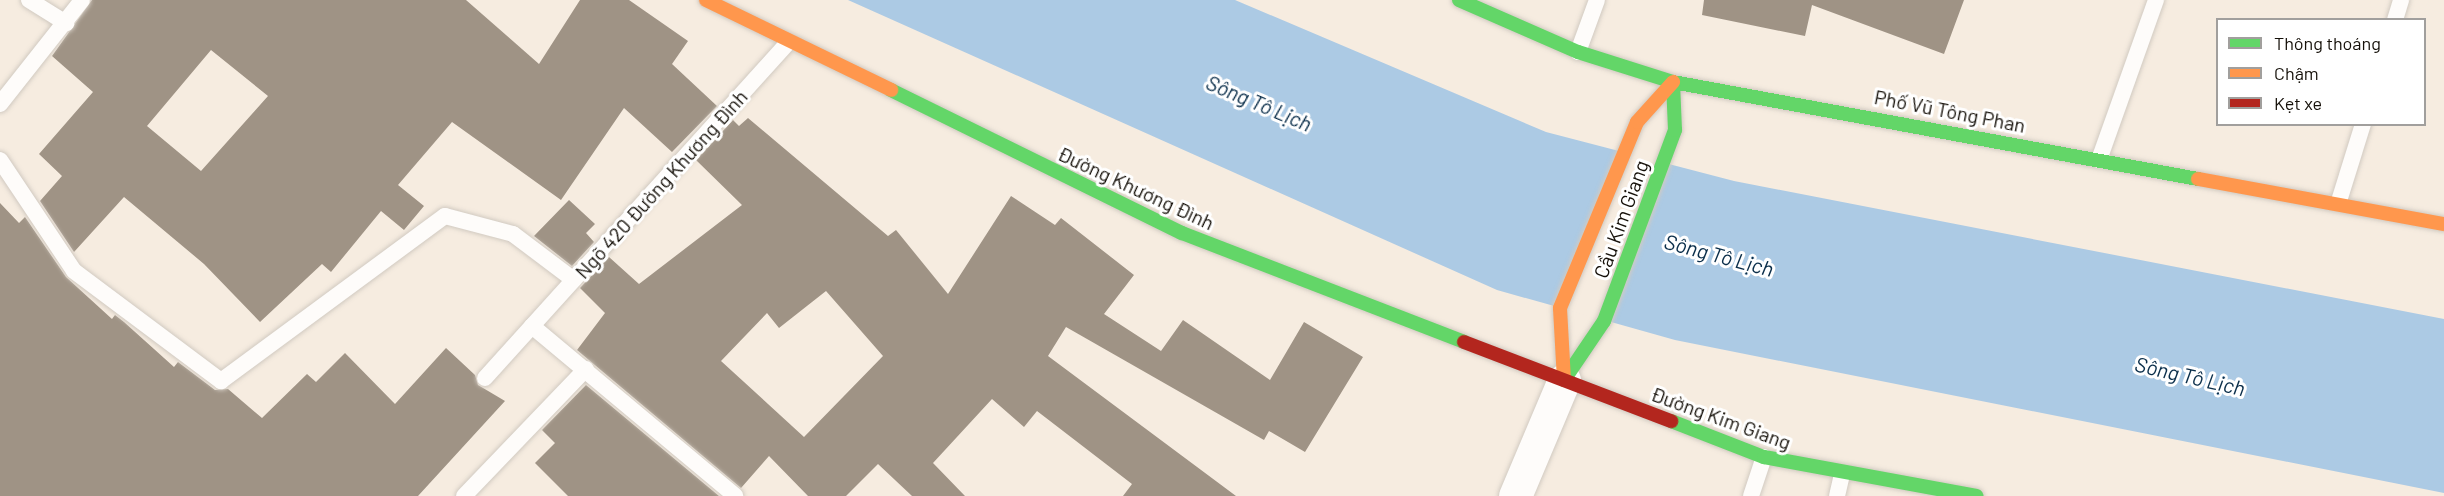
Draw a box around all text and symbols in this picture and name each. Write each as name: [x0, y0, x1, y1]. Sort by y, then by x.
legend: [2216, 18, 2426, 126]
text: Thông thoáng: [2274, 32, 2381, 54]
text: Chậm: [2274, 62, 2319, 84]
water label: Sông Tô Lịch: [1202, 69, 1316, 137]
street label: Ngõ 420 Đường Khương Đình: [570, 85, 752, 283]
street label: Phố Vũ Tông Phan: [1872, 85, 2028, 137]
text: Kẹt xe: [2274, 92, 2322, 114]
street label: Đường Khương Đình: [1054, 141, 1218, 235]
street label: Cầu Kim Giang: [1589, 157, 1653, 281]
water label: Sông Tô Lịch: [1662, 228, 1776, 282]
water label: Sông Tô Lịch: [2132, 351, 2248, 401]
street label: Đường Kim Giang: [1648, 382, 1794, 454]

